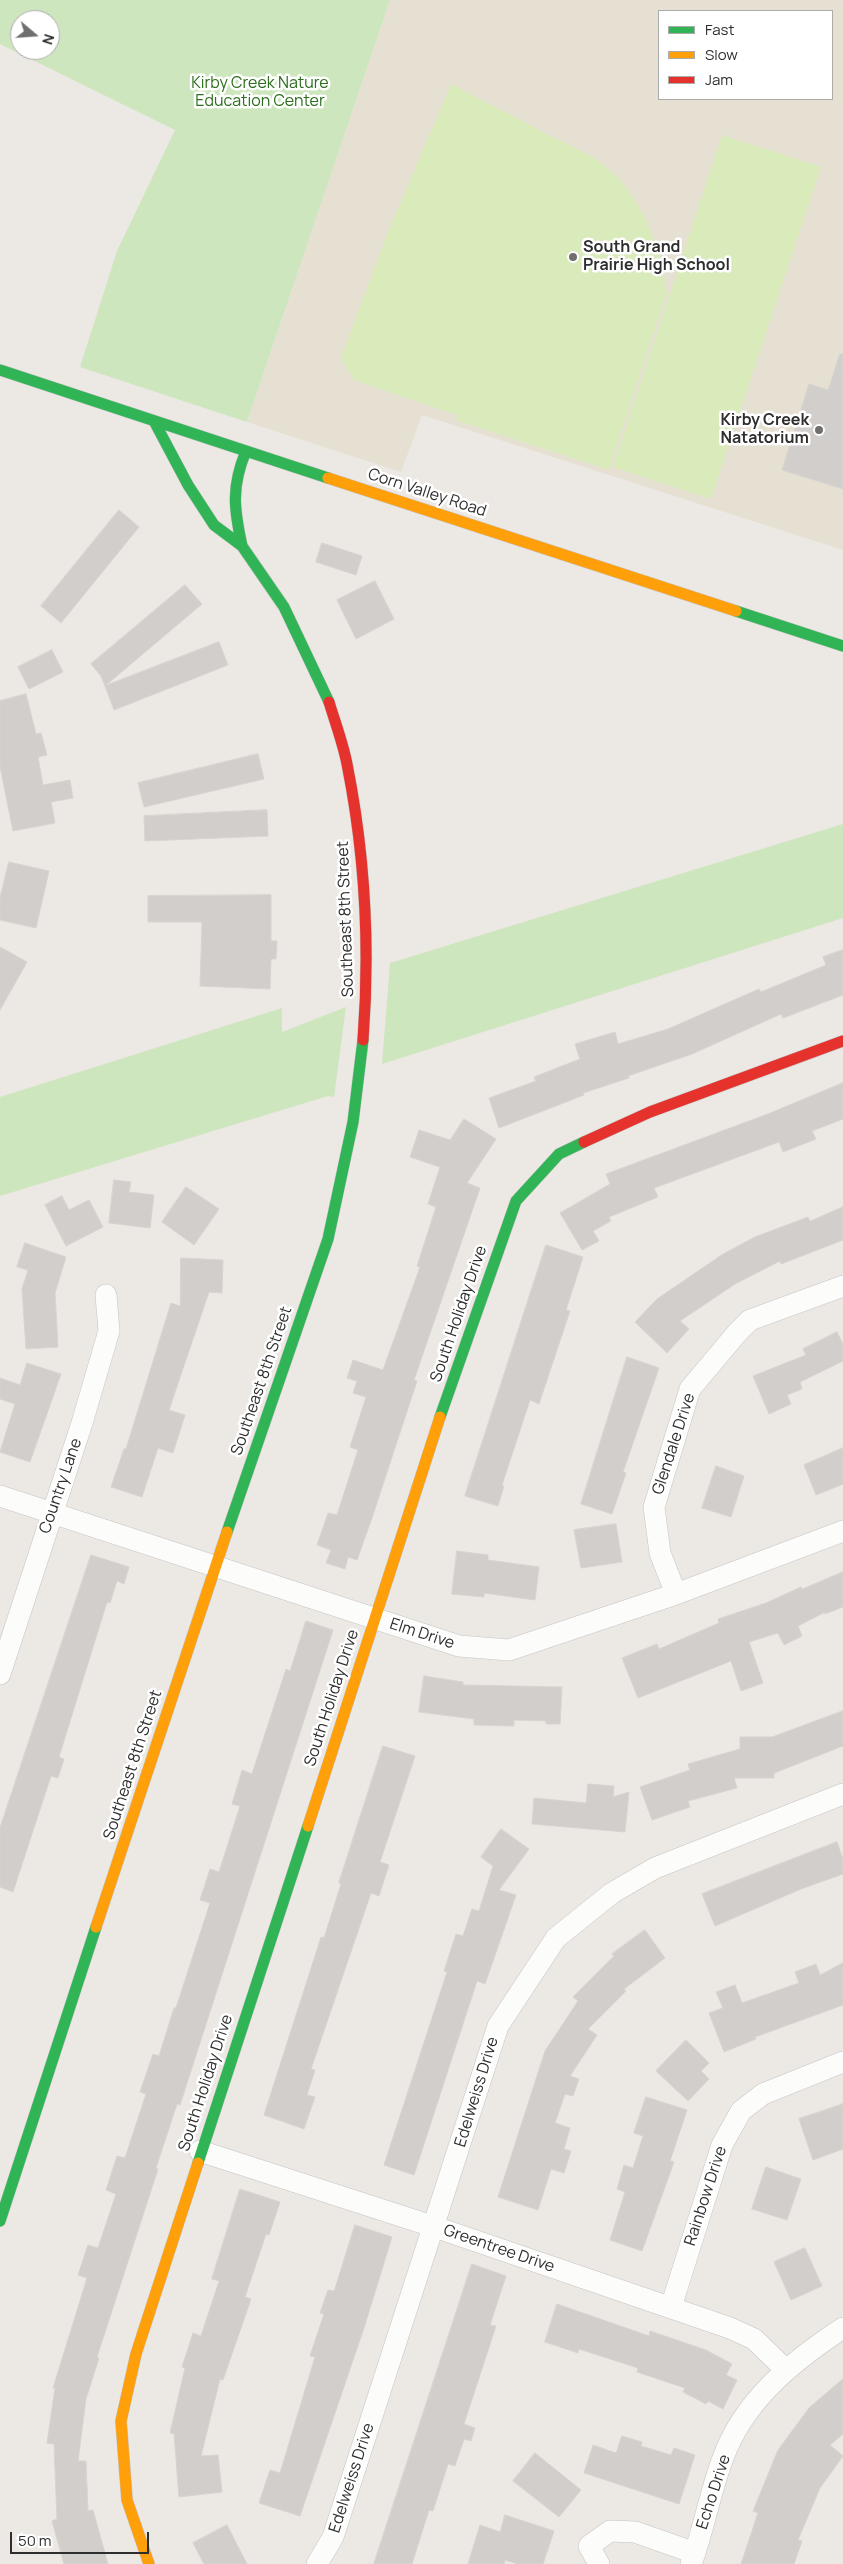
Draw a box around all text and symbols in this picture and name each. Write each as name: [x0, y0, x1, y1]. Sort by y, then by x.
north arrow: [10, 10, 60, 60]
legend: [658, 10, 833, 100]
text: Fast: [705, 19, 734, 40]
text: N: [38, 32, 59, 47]
text: Slow: [705, 44, 738, 65]
text: Jam: [705, 69, 733, 90]
park label: Kirby Creek Nature Education Center: [191, 74, 329, 112]
place label: South Grand Prairie High School: [583, 238, 730, 276]
marker: South Grand Prairie High School: [567, 251, 579, 263]
place label: Kirby Creek Natatorium: [720, 411, 809, 449]
marker: Kirby Creek Natatorium: [813, 424, 825, 436]
street label: Corn Valley Road: [365, 465, 489, 521]
street label: Southeast 8th Street: [334, 841, 358, 997]
street label: South Holiday Drive: [427, 1243, 491, 1385]
street label: Southeast 8th Street: [227, 1304, 297, 1458]
street label: Glendale Drive: [649, 1391, 699, 1497]
street label: Country Lane: [36, 1436, 86, 1536]
street label: Elm Drive: [387, 1615, 457, 1653]
street label: South Holiday Drive: [301, 1627, 363, 1769]
street label: Southeast 8th Street: [100, 1688, 166, 1842]
street label: South Holiday Drive: [175, 2012, 237, 2154]
street label: Edelweiss Drive: [451, 2035, 503, 2149]
street label: Rainbow Drive: [681, 2144, 731, 2248]
street label: Greentree Drive: [441, 2221, 557, 2277]
street label: Edelweiss Drive: [325, 2421, 379, 2535]
street label: Echo Drive: [693, 2452, 735, 2532]
scale bar: [12, 2522, 151, 2554]
text: 50 m: [18, 2530, 52, 2551]

